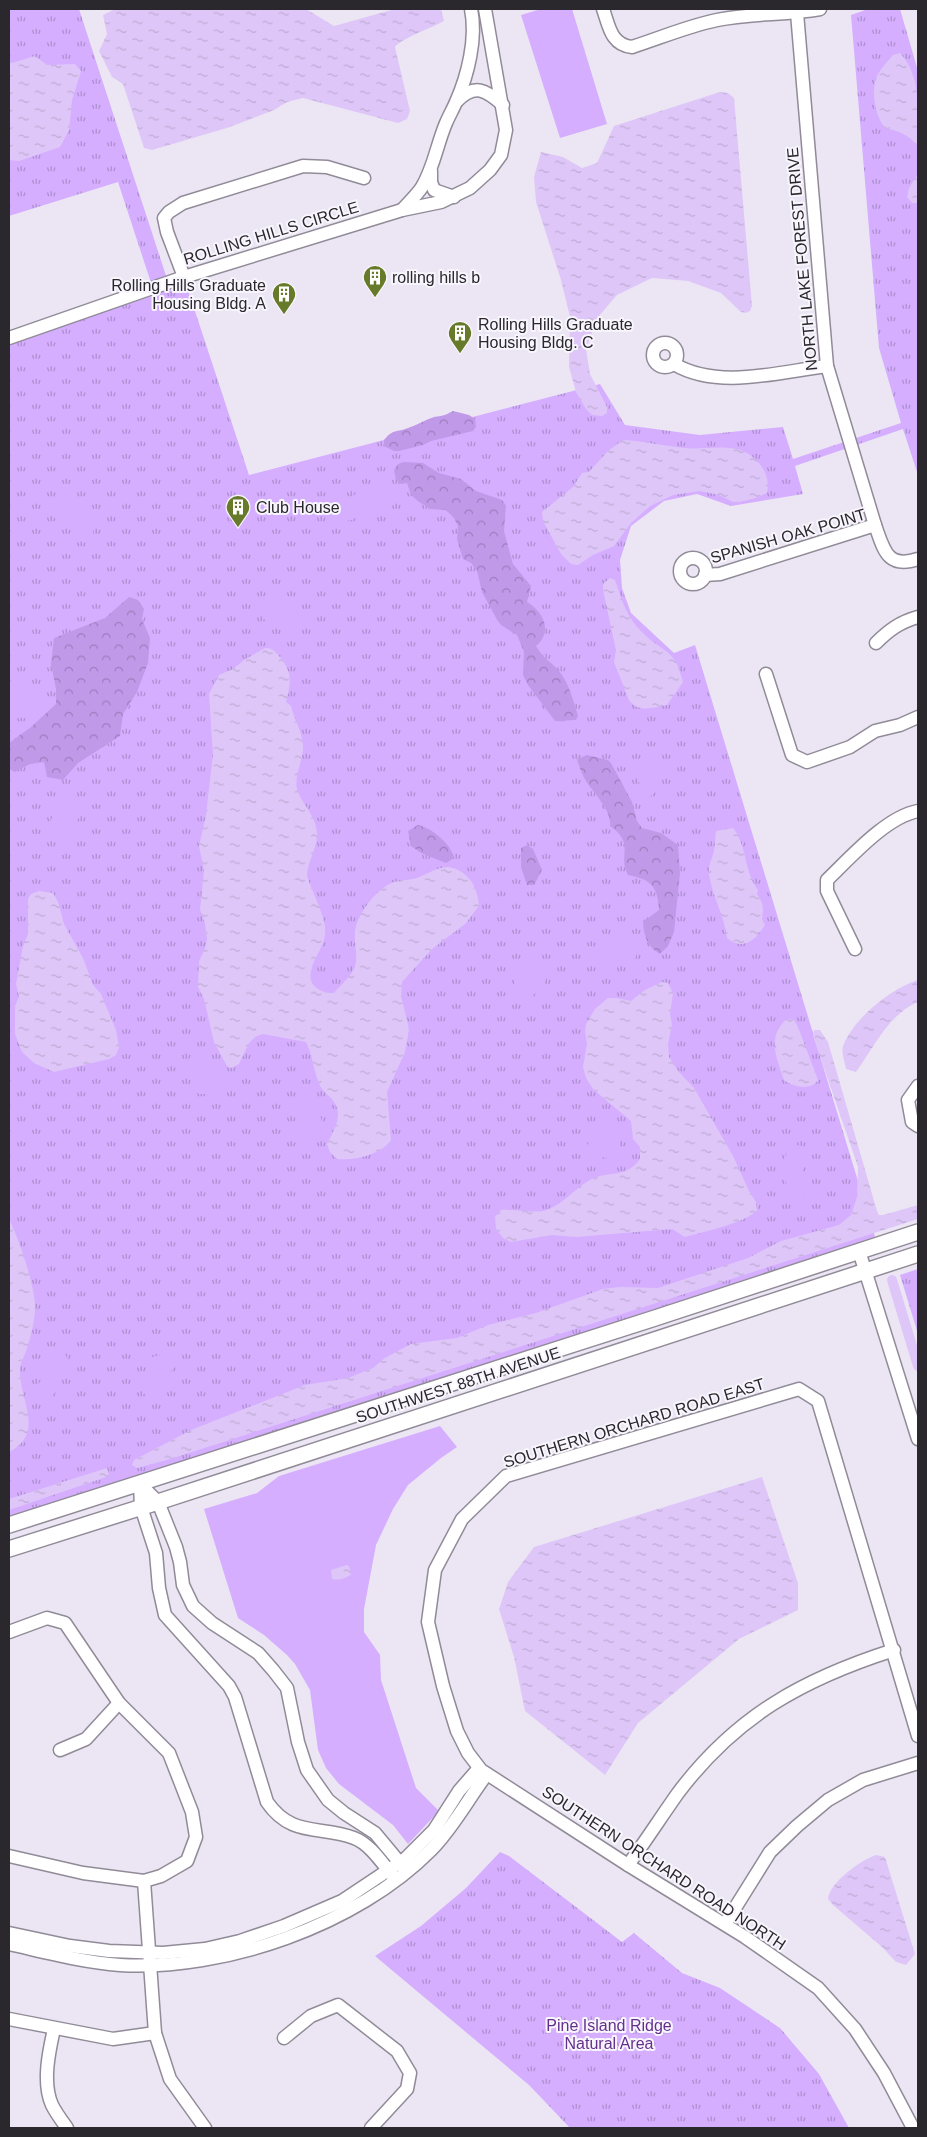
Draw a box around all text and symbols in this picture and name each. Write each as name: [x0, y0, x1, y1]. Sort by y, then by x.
street label: NORTH LAKE FOREST DRIVE: [784, 147, 820, 371]
street label: ROLLING HILLS CIRCLE: [181, 198, 361, 268]
building icon: rolling hills b: [362, 264, 388, 298]
place label: rolling hills b: [392, 269, 480, 286]
place label: Rolling Hills Graduate Housing Bldg. A: [111, 277, 266, 312]
building icon: Rolling Hills Graduate Housing Bldg. A: [271, 281, 297, 315]
place label: Rolling Hills Graduate Housing Bldg. C: [478, 316, 633, 351]
building icon: Rolling Hills Graduate Housing Bldg. C: [447, 320, 473, 354]
building icon: Club House: [225, 494, 251, 528]
place label: Club House: [256, 499, 340, 516]
street label: SPANISH OAK POINT: [708, 506, 868, 566]
street label: SOUTHWEST 88TH AVENUE: [354, 1344, 562, 1426]
street label: SOUTHERN ORCHARD ROAD EAST: [501, 1375, 767, 1471]
street label: SOUTHERN ORCHARD ROAD NORTH: [539, 1783, 789, 1953]
park label: Pine Island Ridge Natural Area: [546, 2017, 672, 2052]

